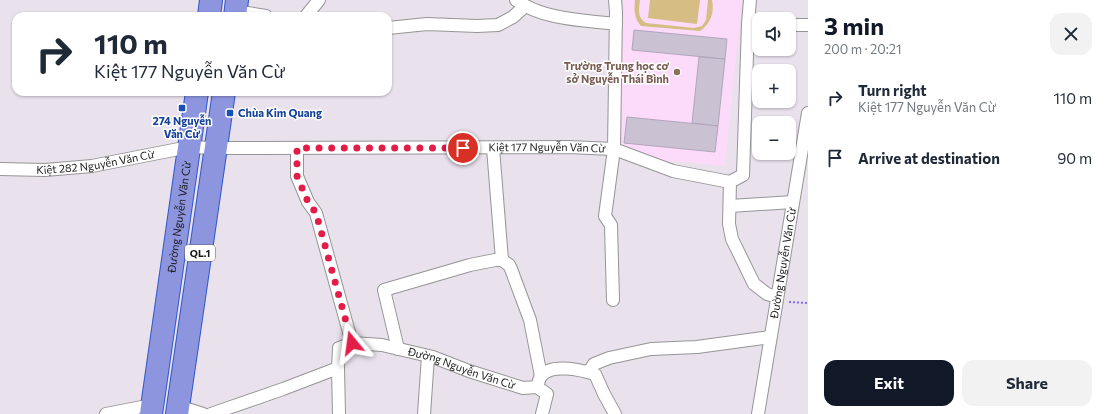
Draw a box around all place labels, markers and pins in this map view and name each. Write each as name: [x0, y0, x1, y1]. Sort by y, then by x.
place label: Trường Trung học cơ sở Nguyễn Thái Bình: [564, 59, 670, 85]
marker: Trường Trung học cơ sở Nguyễn Thái Bình: [672, 67, 682, 77]
marker: 274 Nguyễn Văn Cừ: [177, 103, 187, 113]
place label: Chùa Kim Quang: [238, 106, 322, 119]
marker: Chùa Kim Quang: [225, 108, 235, 118]
place label: 274 Nguyễn Văn Cừ: [153, 114, 211, 140]
pin: [446, 131, 480, 165]

